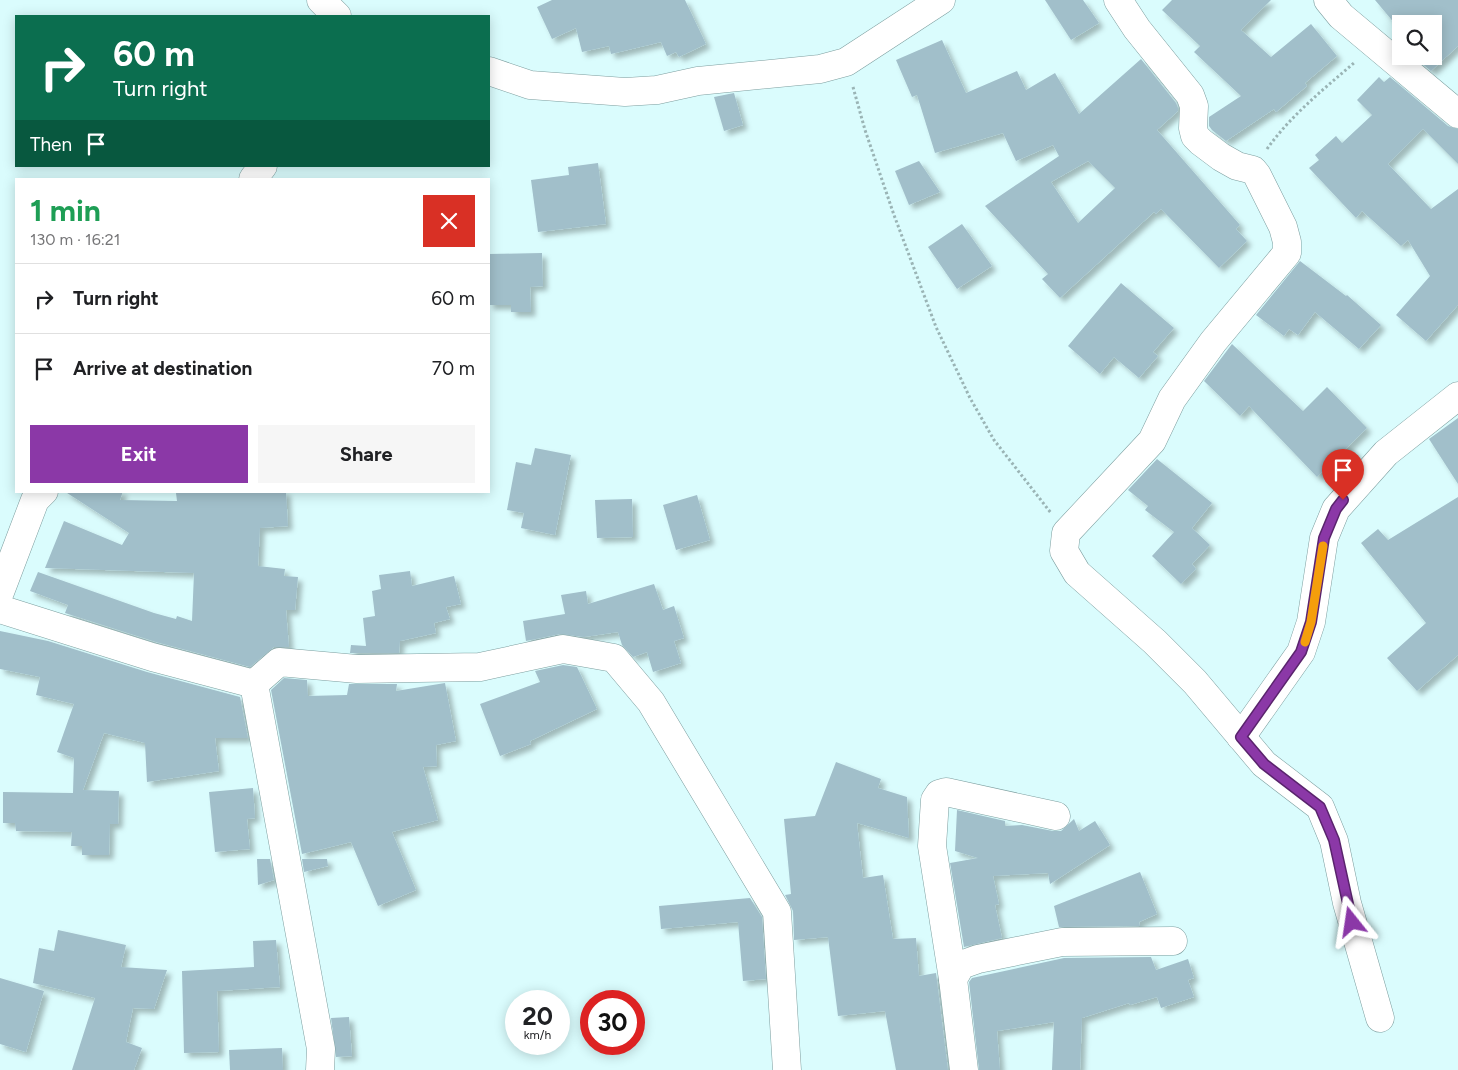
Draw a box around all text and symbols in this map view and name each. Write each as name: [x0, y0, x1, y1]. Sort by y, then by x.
map controls: [1392, 15, 1442, 65]
button: search: [1392, 15, 1442, 65]
text: 60 m: [113, 33, 195, 75]
icon: right: [30, 35, 95, 100]
text: Turn right: [113, 75, 208, 102]
icon: arrive: [82, 130, 110, 158]
text: Then: [30, 133, 72, 156]
text: 1 min: [30, 192, 101, 229]
button: close: [423, 195, 475, 247]
text: 130 m · 16:21: [30, 230, 120, 249]
icon: right: [30, 285, 58, 313]
text: Turn right: [73, 287, 159, 310]
text: 60 m: [431, 287, 475, 310]
icon: arrive: [30, 355, 58, 383]
text: Arrive at destination: [73, 357, 252, 380]
text: 70 m: [432, 357, 475, 380]
button: Exit: [30, 425, 248, 483]
button: Share: [258, 425, 475, 483]
pin: [1322, 449, 1364, 500]
icon: arrive: [1329, 456, 1357, 484]
position arrow: [1325, 895, 1377, 947]
speed limit sign: 30: [580, 990, 645, 1055]
text: 20: [522, 1001, 553, 1031]
text: km/h: [524, 1028, 551, 1042]

